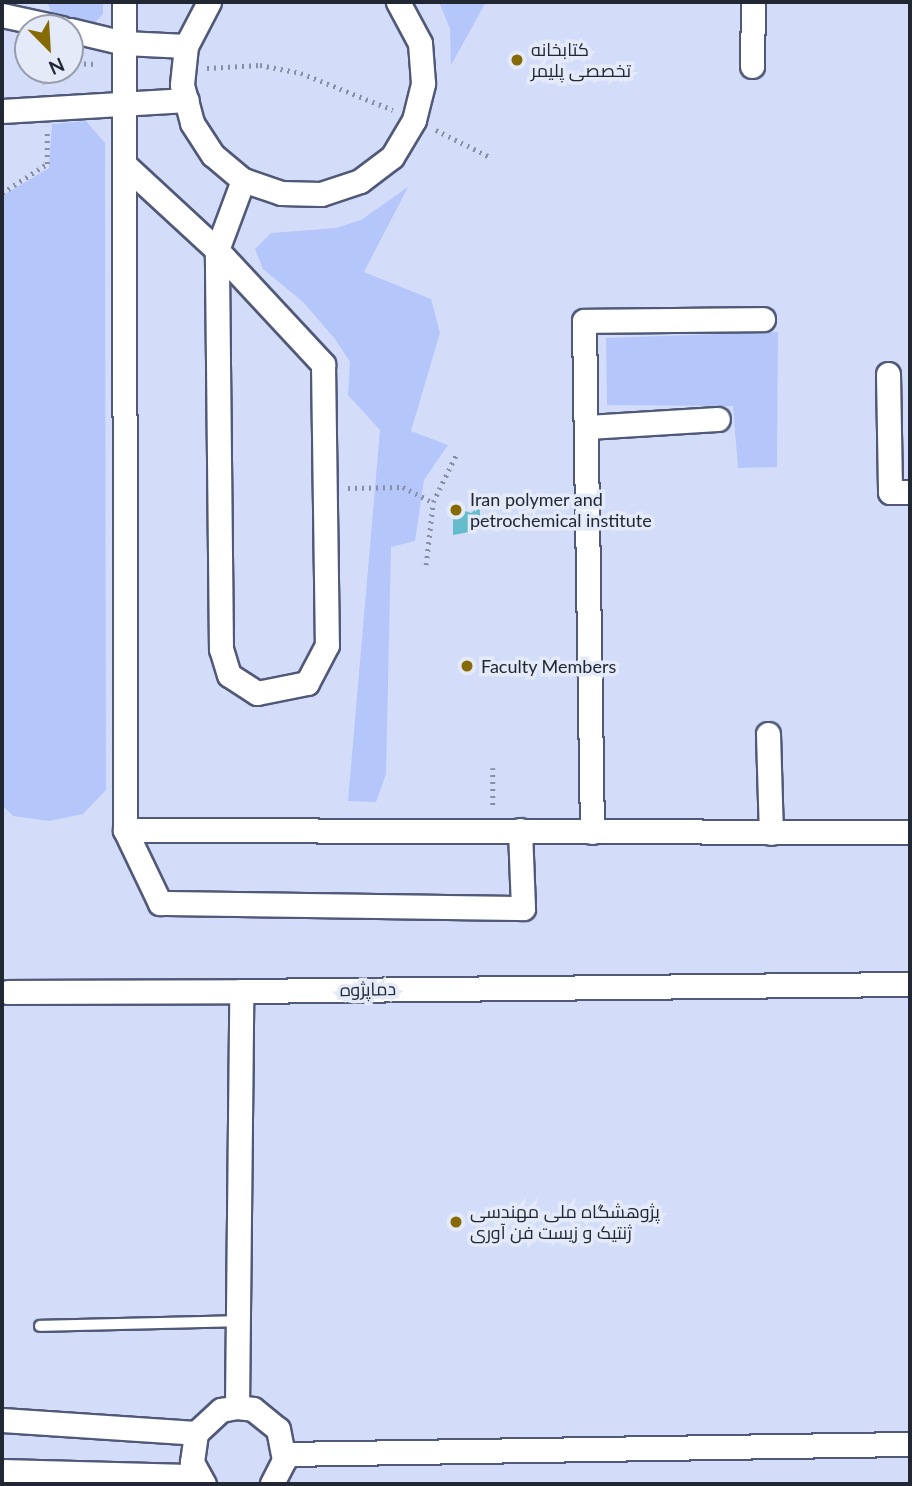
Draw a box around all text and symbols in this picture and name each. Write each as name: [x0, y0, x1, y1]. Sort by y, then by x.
north arrow: [14, 14, 84, 84]
place label: کتابخانه تخصصی پلیمر: [531, 39, 631, 82]
marker: کتابخانه تخصصی پلیمر: [509, 52, 525, 68]
text: N: [46, 53, 68, 80]
place label: Iran polymer and petrochemical institute: [470, 489, 652, 532]
marker: Iran polymer and petrochemical institute: [448, 502, 464, 518]
place label: Faculty Members: [481, 655, 617, 677]
marker: Faculty Members: [459, 658, 475, 674]
street label: دماپژوه: [340, 978, 396, 1000]
place label: پژوهشگاه ملی مهندسی ژنتیک و زیست فن آوری: [470, 1201, 660, 1244]
marker: پژوهشگاه ملی مهندسی ژنتیک و زیست فن آوری: [448, 1214, 464, 1230]

